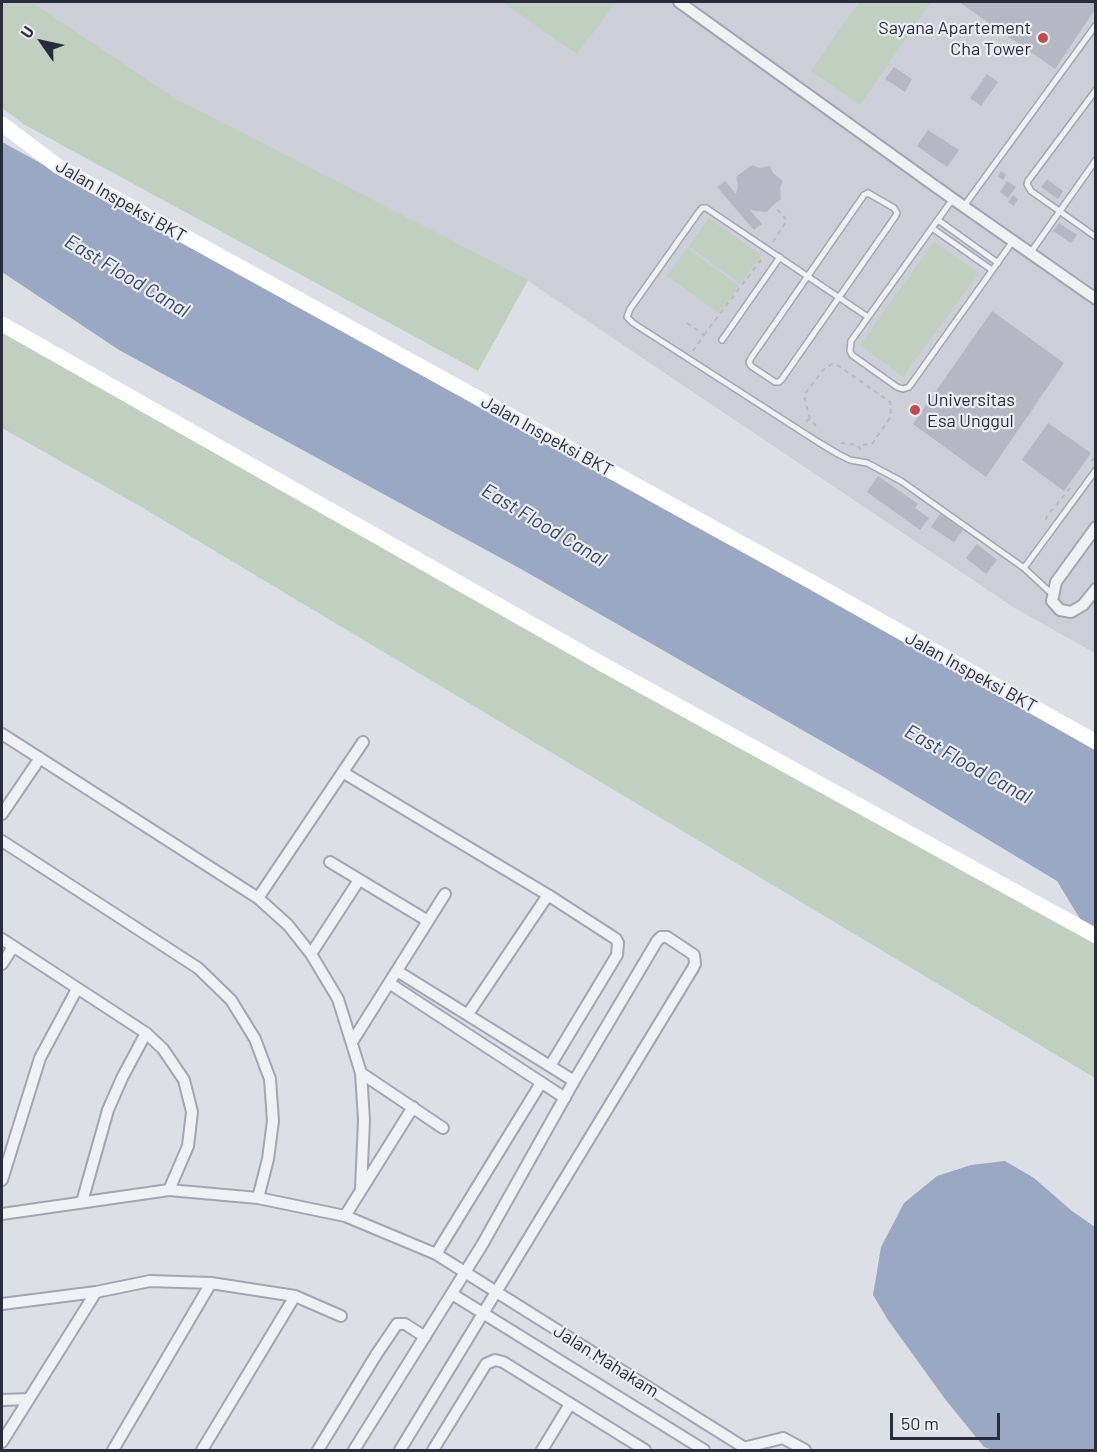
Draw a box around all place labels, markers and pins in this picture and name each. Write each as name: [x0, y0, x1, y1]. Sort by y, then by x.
place label: Sayana Apartement Cha Tower: [878, 17, 1031, 60]
marker: Sayana Apartement Cha Tower: [1036, 31, 1050, 45]
place label: Universitas Esa Unggul: [927, 389, 1015, 432]
marker: Universitas Esa Unggul: [908, 403, 922, 417]

